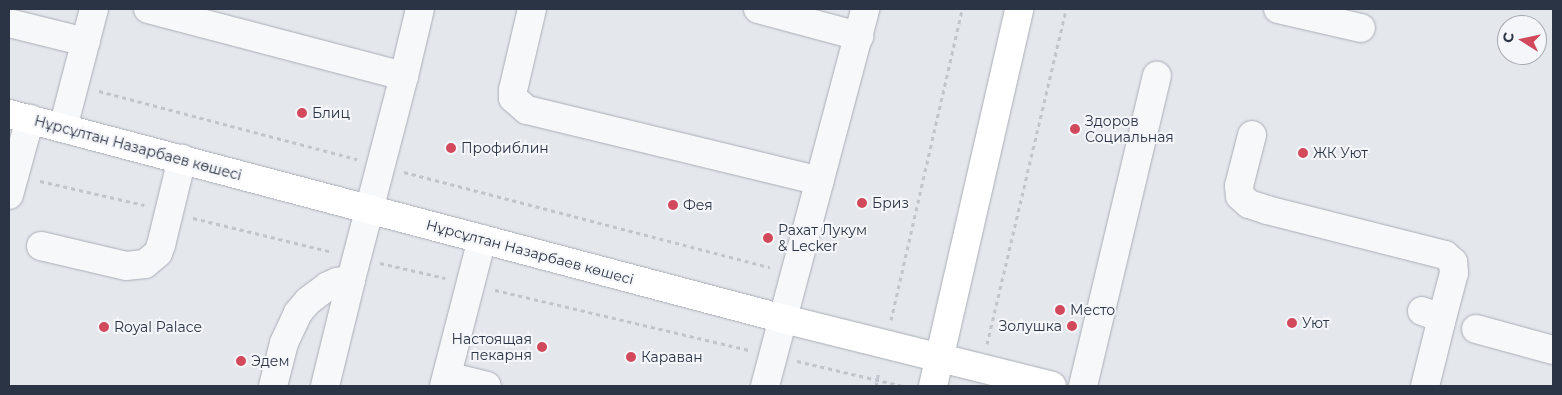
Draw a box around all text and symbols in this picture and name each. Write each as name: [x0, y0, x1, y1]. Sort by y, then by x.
north arrow: [1497, 15, 1547, 65]
text: С: [1498, 31, 1518, 44]
place label: Блиц: [312, 105, 350, 121]
marker: Блиц: [296, 107, 308, 119]
street label: Нұрсұлтан Назарбаев көшесі: [32, 112, 244, 184]
place label: Здоров Социальная: [1085, 113, 1174, 146]
marker: Здоров Социальная: [1069, 123, 1081, 135]
place label: Профиблин: [461, 140, 549, 156]
marker: Профиблин: [445, 142, 457, 154]
place label: ЖК Уют: [1313, 145, 1368, 161]
marker: ЖК Уют: [1297, 147, 1309, 159]
place label: Бриз: [872, 195, 909, 211]
place label: Фея: [683, 197, 713, 213]
marker: Бриз: [856, 197, 868, 209]
marker: Фея: [667, 199, 679, 211]
street label: Нұрсұлтан Назарбаев көшесі: [424, 216, 636, 288]
place label: Рахат Лукум & Lecker: [778, 222, 867, 254]
marker: Рахат Лукум & Lecker: [762, 232, 774, 244]
place label: Место: [1070, 302, 1115, 318]
marker: Место: [1054, 304, 1066, 316]
place label: Уют: [1302, 315, 1329, 331]
marker: Уют: [1286, 317, 1298, 329]
place label: Золушка: [999, 318, 1062, 334]
place label: Royal Palace: [114, 319, 202, 335]
marker: Золушка: [1066, 320, 1078, 332]
marker: Royal Palace: [98, 321, 110, 333]
place label: Настоящая пекарня: [452, 331, 532, 364]
marker: Настоящая пекарня: [536, 341, 548, 353]
place label: Караван: [641, 349, 703, 365]
marker: Караван: [625, 351, 637, 363]
place label: Эдем: [251, 353, 289, 369]
marker: Эдем: [235, 355, 247, 367]

